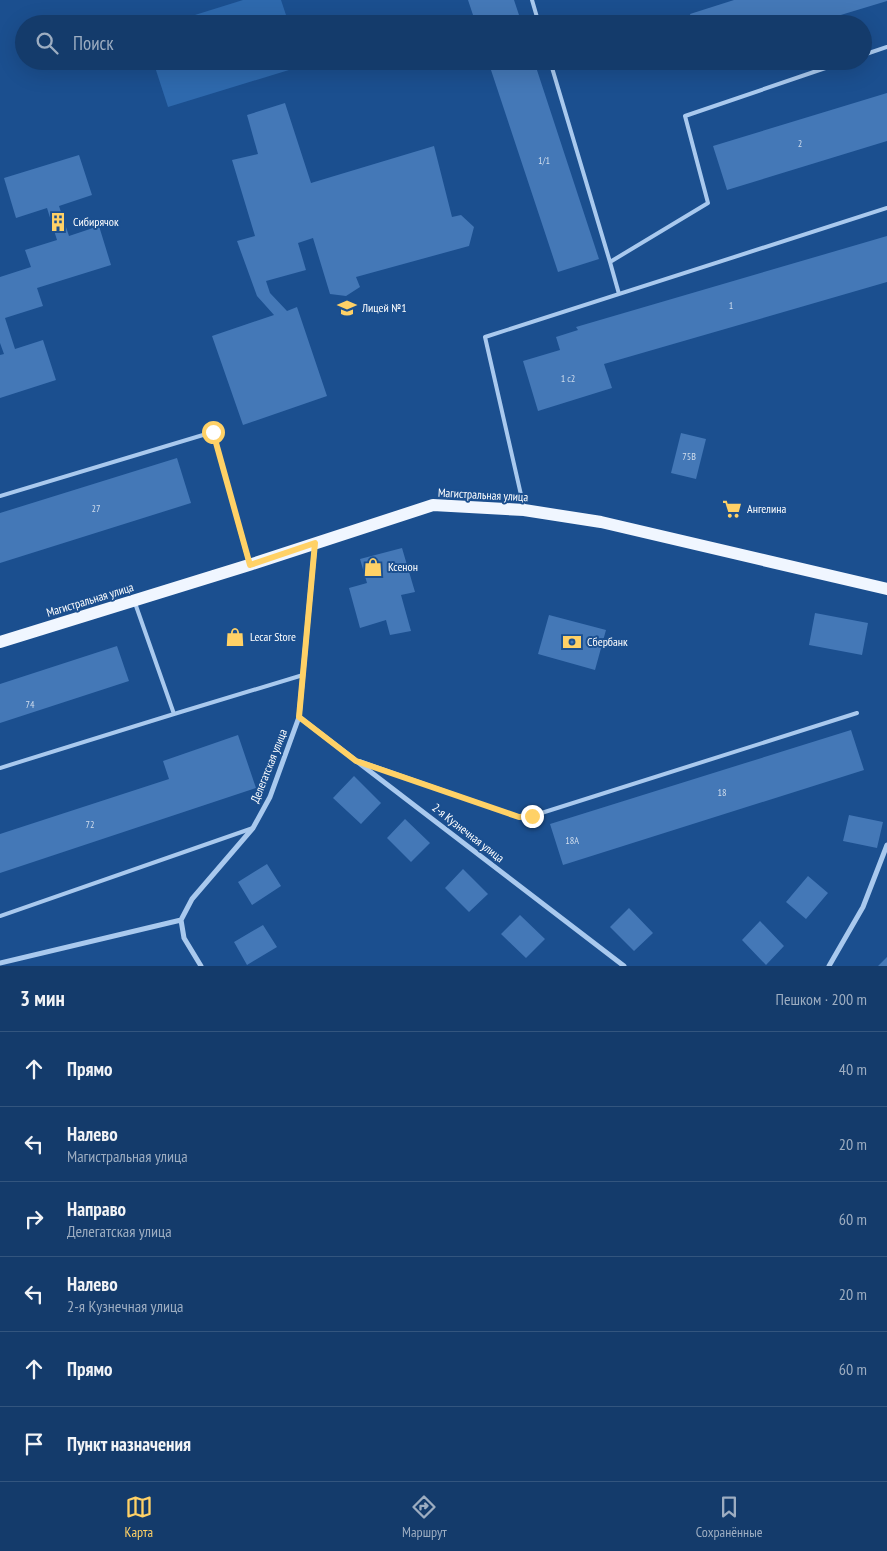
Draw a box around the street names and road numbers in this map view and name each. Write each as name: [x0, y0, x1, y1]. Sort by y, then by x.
street label: Магистральная улица: [437, 485, 529, 504]
street label: Магистральная улица: [44, 579, 135, 620]
street label: Делегатская улица: [247, 726, 290, 805]
street label: 2-я Кузнечная улица: [429, 800, 507, 866]

